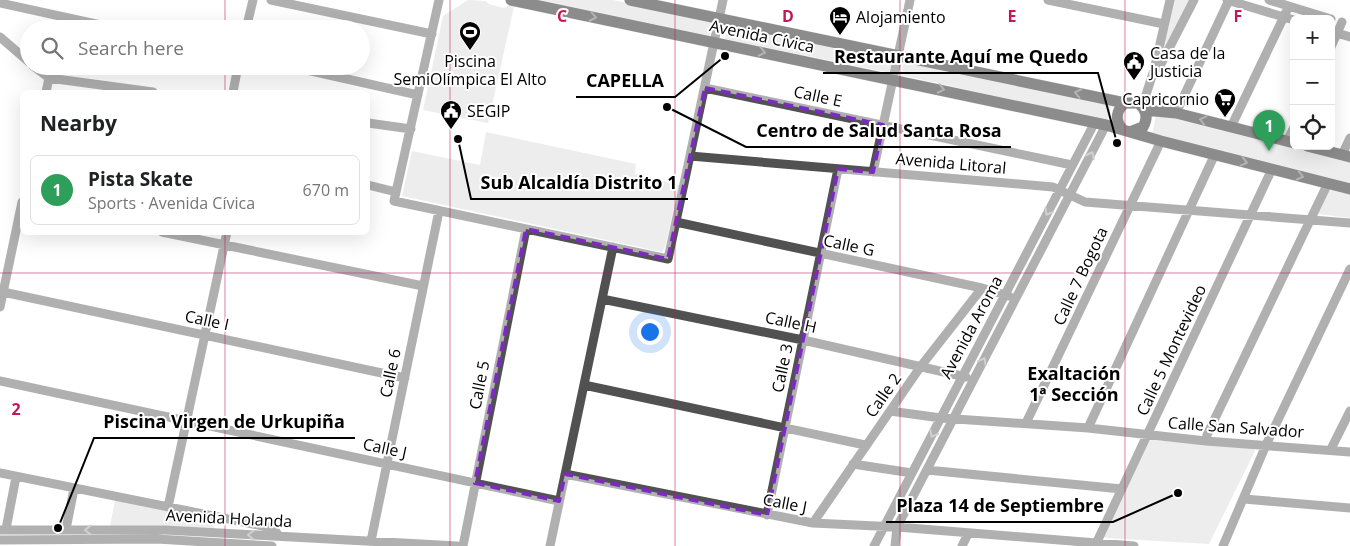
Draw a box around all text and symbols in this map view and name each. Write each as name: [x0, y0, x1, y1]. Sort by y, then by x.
text: C: [557, 5, 567, 27]
text: D: [782, 5, 794, 27]
hotel icon: Alojamiento: [828, 5, 852, 36]
text: E: [1008, 5, 1017, 27]
text: F: [1234, 5, 1242, 27]
place label: Alojamiento: [856, 6, 946, 28]
one-way arrow: [589, 11, 598, 22]
street label: Avenida Cívica: [708, 14, 816, 58]
map controls: [1290, 15, 1335, 150]
button: +: [1290, 15, 1335, 60]
search box: [20, 20, 370, 75]
sports icon: Piscina SemiOlímpica El Alto: [458, 20, 482, 51]
icon: search: [38, 34, 66, 62]
text: Search here: [78, 35, 184, 61]
callout: Restaurante Aquí me Quedo: [823, 40, 1098, 73]
place label: Casa de la Justicia: [1148, 42, 1226, 82]
text: Restaurante Aquí me Quedo: [834, 44, 1088, 68]
one-way arrow: [757, 47, 766, 57]
place label: Piscina SemiOlímpica El Alto: [393, 50, 547, 90]
public building icon: Casa de la Justicia: [1122, 50, 1146, 81]
button: −: [1290, 60, 1335, 105]
callout: CAPELLA: [576, 64, 675, 97]
text: CAPELLA: [586, 68, 665, 92]
street label: Calle E: [792, 80, 844, 112]
one-way arrow: [936, 84, 945, 94]
supermarket icon: Capricornio: [1213, 87, 1237, 118]
place label: Capricornio: [1122, 88, 1209, 110]
one-way arrow: [1073, 89, 1082, 99]
public building icon: SEGIP: [439, 99, 463, 130]
place label: SEGIP: [467, 100, 510, 122]
button: locate: [1290, 105, 1335, 150]
text: Nearby: [40, 109, 117, 137]
pin: 1: [1253, 110, 1285, 151]
callout: Centro de Salud Santa Rosa: [746, 114, 1011, 147]
one-way arrow: [1199, 115, 1208, 126]
text: Centro de Salud Santa Rosa: [756, 118, 1002, 142]
street label: Avenida Litoral: [895, 147, 1007, 179]
one-way arrow: [1085, 151, 1095, 160]
one-way arrow: [1239, 156, 1247, 166]
text: Pista Skate: [88, 166, 193, 192]
callout: Sub Alcaldía Distrito 1: [471, 166, 688, 199]
text: Sub Alcaldía Distrito 1: [481, 170, 677, 194]
one-way arrow: [1296, 170, 1305, 181]
text: 1: [52, 179, 62, 201]
text: 670 m: [303, 179, 349, 201]
text: Sports · Avenida Cívica: [88, 192, 255, 214]
one-way arrow: [1044, 207, 1054, 216]
street label: Calle 7 Bogota: [1048, 223, 1112, 329]
street label: Calle G: [821, 229, 877, 261]
street label: Avenida Aroma: [935, 272, 1007, 382]
street label: Calle 5 Montevideo: [1131, 281, 1211, 419]
street label: Calle I: [183, 305, 231, 335]
street label: Calle H: [763, 306, 819, 338]
your location: [637, 319, 663, 345]
street label: Calle 3: [766, 342, 798, 394]
street label: Calle 6: [374, 347, 406, 399]
one-way arrow: [977, 357, 987, 366]
street label: Calle 5: [463, 359, 495, 411]
district label: Exaltación 1ª Sección: [1027, 361, 1121, 406]
street label: Calle 2: [860, 368, 906, 422]
text: 2: [11, 398, 21, 420]
callout: Piscina Virgen de Urkupiña: [94, 405, 355, 438]
text: Piscina Virgen de Urkupiña: [103, 409, 345, 433]
street label: Calle San Salvador: [1167, 411, 1305, 443]
one-way arrow: [929, 428, 939, 437]
street label: Calle J: [361, 433, 409, 463]
street label: Calle J: [761, 488, 809, 518]
callout: Plaza 14 de Septiembre: [886, 489, 1113, 522]
text: Plaza 14 de Septiembre: [896, 493, 1104, 517]
street label: Avenida Holanda: [165, 504, 293, 532]
one-way arrow: [84, 525, 92, 535]
one-way arrow: [246, 529, 254, 540]

